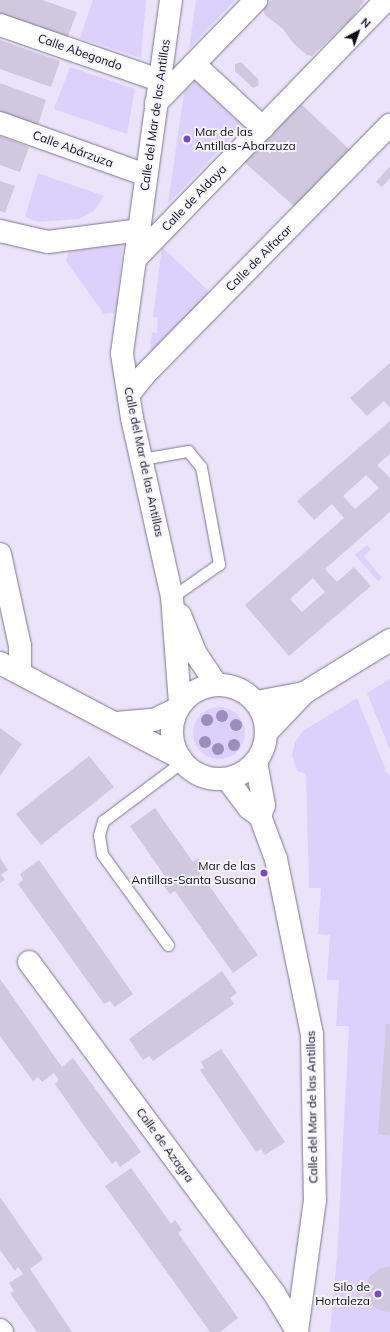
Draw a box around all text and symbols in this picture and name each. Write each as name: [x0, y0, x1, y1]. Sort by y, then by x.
north arrow: [338, 12, 378, 52]
text: N: [358, 15, 374, 31]
street label: Calle Abegondo: [36, 31, 124, 73]
street label: Calle del Mar de las Antillas: [137, 38, 173, 192]
place label: Mar de las Antillas-Abarzuza: [195, 125, 296, 153]
street label: Calle Abárzuza: [31, 128, 115, 170]
marker: Mar de las Antillas-Abarzuza: [182, 134, 192, 144]
street label: Calle de Aldaya: [159, 162, 229, 234]
street label: Calle de Alfacar: [223, 222, 295, 294]
street label: Calle del Mar de las Antillas: [121, 386, 167, 538]
place label: Mar de las Antillas-Santa Susana: [131, 859, 256, 887]
marker: Mar de las Antillas-Santa Susana: [259, 868, 269, 878]
street label: Calle del Mar de las Antillas: [303, 1030, 321, 1184]
street label: Calle de Azagra: [133, 1105, 197, 1185]
place label: Silo de Hortaleza: [315, 1280, 370, 1308]
marker: Silo de Hortaleza: [373, 1289, 383, 1299]

